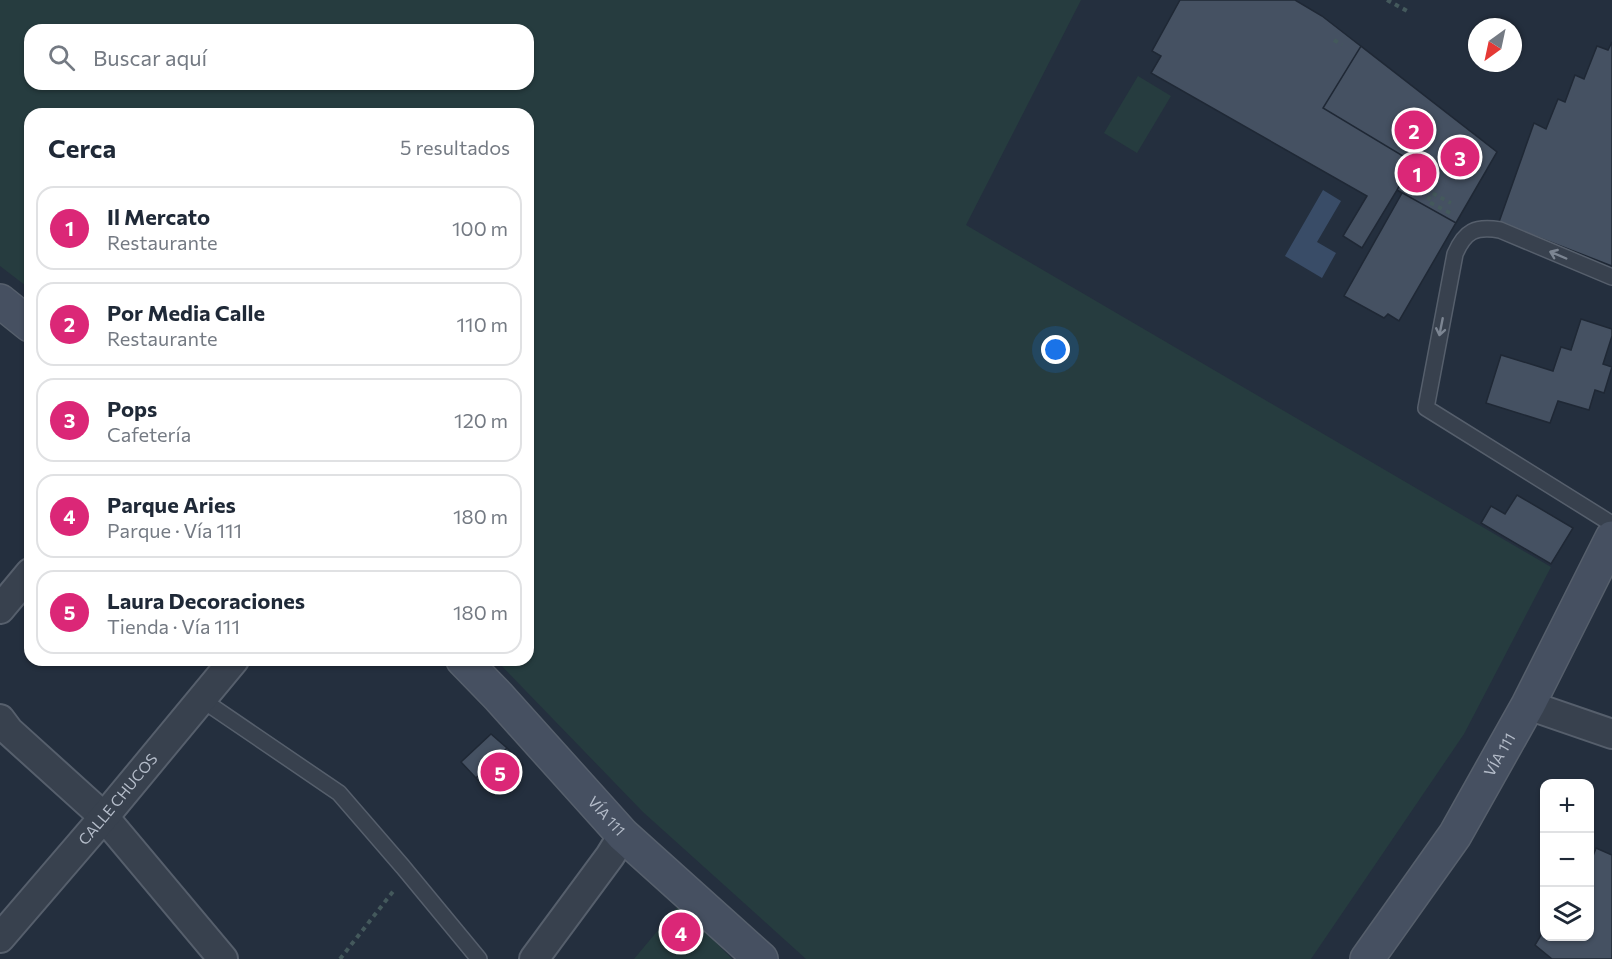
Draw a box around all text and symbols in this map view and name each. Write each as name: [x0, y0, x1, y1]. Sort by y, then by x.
north arrow: [1468, 18, 1522, 72]
search box: [24, 24, 534, 90]
icon: search: [45, 41, 78, 74]
text: Buscar aquí: [93, 44, 207, 71]
pin: 2: [1394, 108, 1434, 152]
text: Cerca: [48, 132, 116, 163]
pin: 3: [1440, 134, 1480, 180]
text: 5 resultados: [400, 135, 510, 159]
pin: 1: [1398, 150, 1436, 195]
text: Il Mercato: [107, 203, 210, 230]
text: 1: [65, 216, 74, 240]
text: 100 m: [452, 216, 508, 240]
text: Restaurante: [107, 230, 218, 254]
one-way arrow: [1549, 249, 1568, 260]
text: Por Media Calle: [107, 299, 265, 326]
text: 2: [64, 312, 75, 336]
text: 110 m: [457, 312, 508, 336]
one-way arrow: [1435, 317, 1446, 336]
text: Restaurante: [107, 326, 218, 350]
your location: [1041, 335, 1070, 364]
text: Pops: [107, 395, 157, 422]
text: 3: [64, 408, 75, 432]
text: 120 m: [454, 408, 508, 432]
text: Cafetería: [107, 422, 191, 446]
text: Parque Aries: [107, 491, 236, 518]
text: 4: [63, 504, 76, 528]
text: 180 m: [453, 504, 508, 528]
text: Parque · Vía 111: [107, 518, 242, 542]
text: Laura Decoraciones: [107, 587, 305, 614]
text: 5: [64, 600, 75, 624]
text: 180 m: [453, 600, 508, 624]
text: Tienda · Vía 111: [107, 614, 240, 638]
street label: VÍA 111: [1480, 729, 1519, 779]
street label: CALLE CHUCOS: [74, 749, 161, 848]
pin: 5: [480, 750, 520, 794]
map controls: [1540, 779, 1594, 941]
button: +: [1540, 779, 1594, 833]
street label: VÍA 111: [585, 792, 629, 839]
button: −: [1540, 833, 1594, 887]
button: layers: [1540, 887, 1594, 941]
pin: 4: [662, 910, 700, 954]

